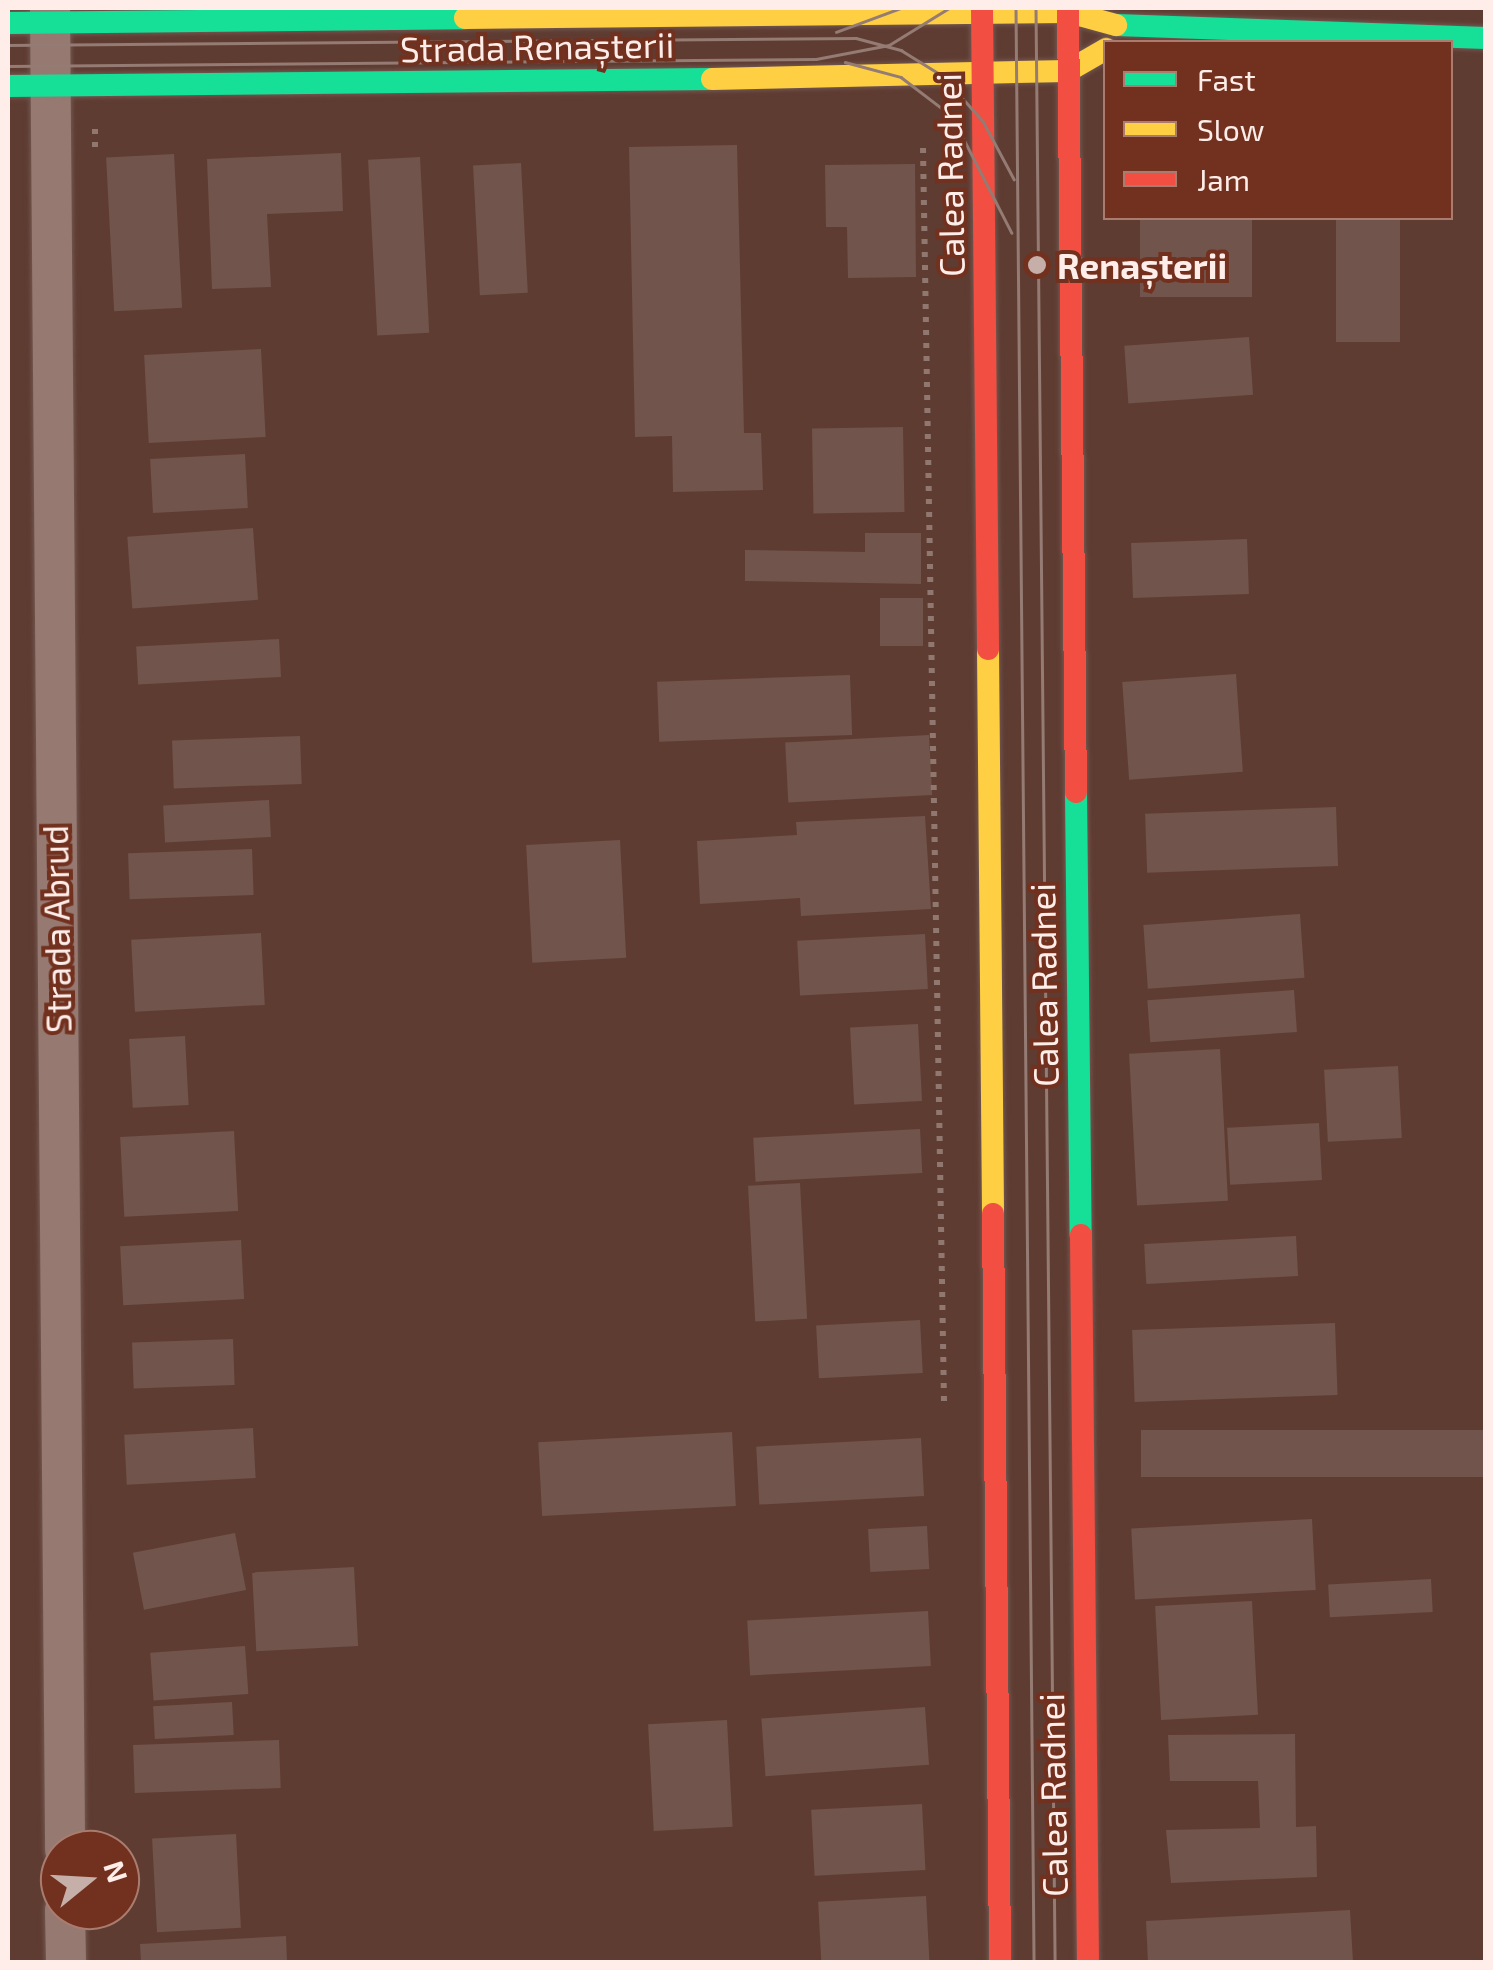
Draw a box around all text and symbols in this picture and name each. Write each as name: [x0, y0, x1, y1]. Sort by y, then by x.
street label: Strada Renașterii: [400, 23, 674, 69]
legend: [1103, 40, 1453, 220]
text: Fast: [1197, 61, 1256, 97]
street label: Calea Radnei: [926, 73, 972, 277]
text: Slow: [1197, 111, 1264, 147]
text: Jam: [1197, 161, 1250, 197]
place label: Renașterii: [1057, 244, 1227, 286]
marker: Renașterii: [1026, 254, 1048, 276]
street label: Strada Abrud: [33, 824, 79, 1034]
street label: Calea Radnei: [1020, 883, 1066, 1087]
street label: Calea Radnei: [1029, 1693, 1075, 1897]
north arrow: [40, 1830, 140, 1930]
text: N: [97, 1856, 136, 1886]

